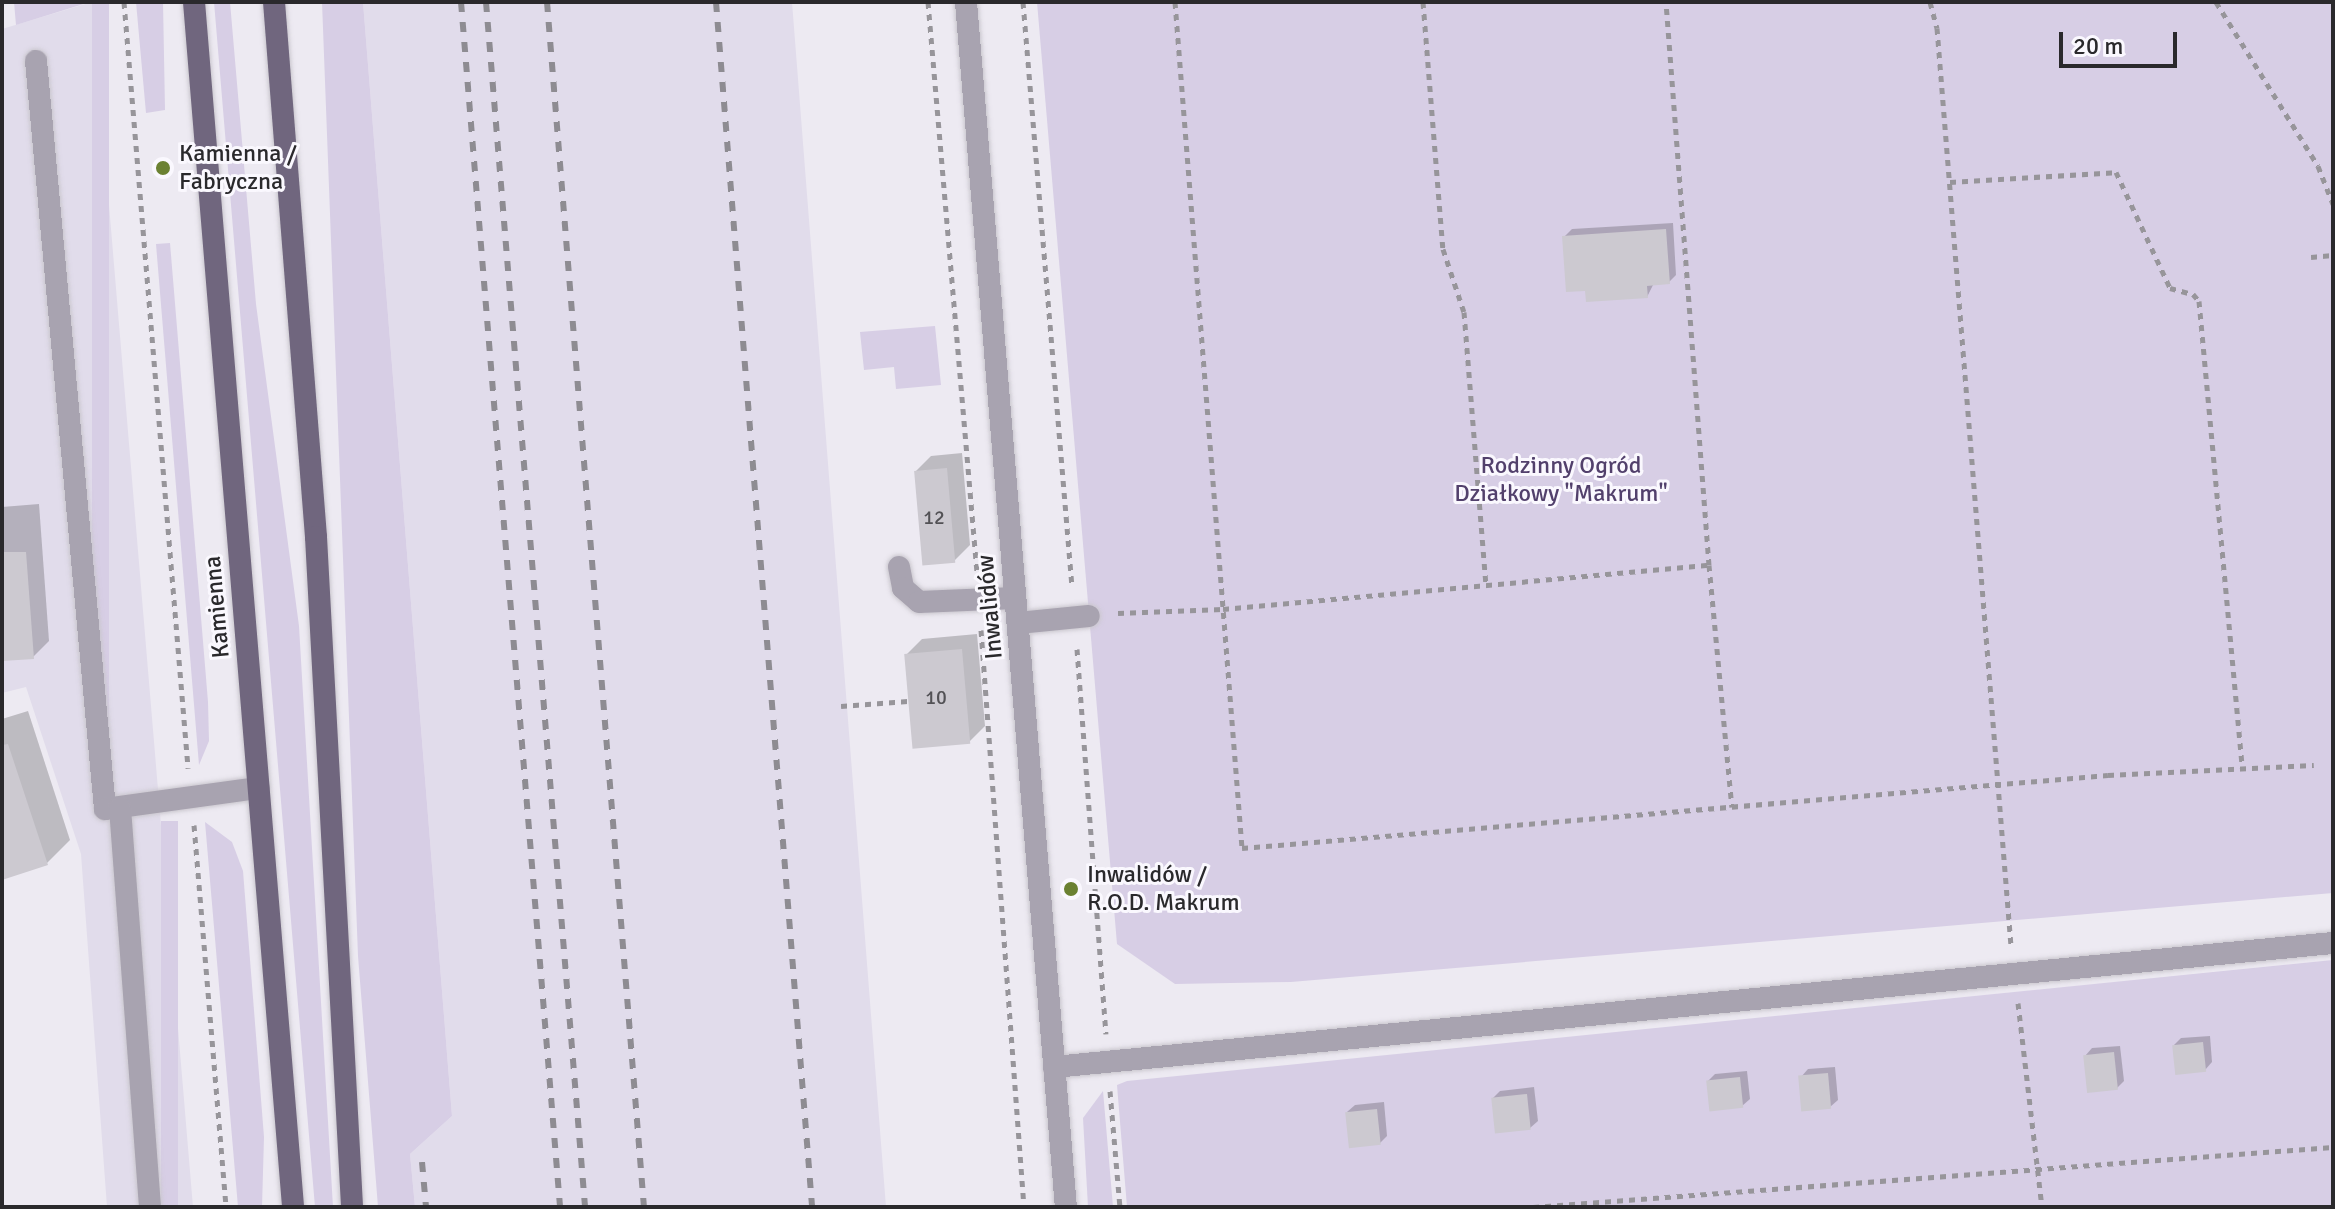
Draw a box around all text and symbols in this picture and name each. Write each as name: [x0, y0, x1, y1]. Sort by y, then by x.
scale bar: [2063, 16, 2181, 66]
text: 20 m: [2073, 31, 2123, 61]
place label: Kamienna / Fabryczna: [179, 140, 297, 196]
marker: Kamienna / Fabryczna: [154, 159, 172, 177]
park label: Rodzinny Ogród Działkowy "Makrum": [1454, 452, 1668, 508]
house number: 12: [923, 505, 945, 529]
street label: Inwalidów: [971, 554, 1009, 660]
street label: Kamienna: [198, 555, 236, 659]
house number: 10: [925, 685, 947, 709]
place label: Inwalidów / R.O.D. Makrum: [1087, 861, 1240, 917]
marker: Inwalidów / R.O.D. Makrum: [1062, 880, 1080, 898]

